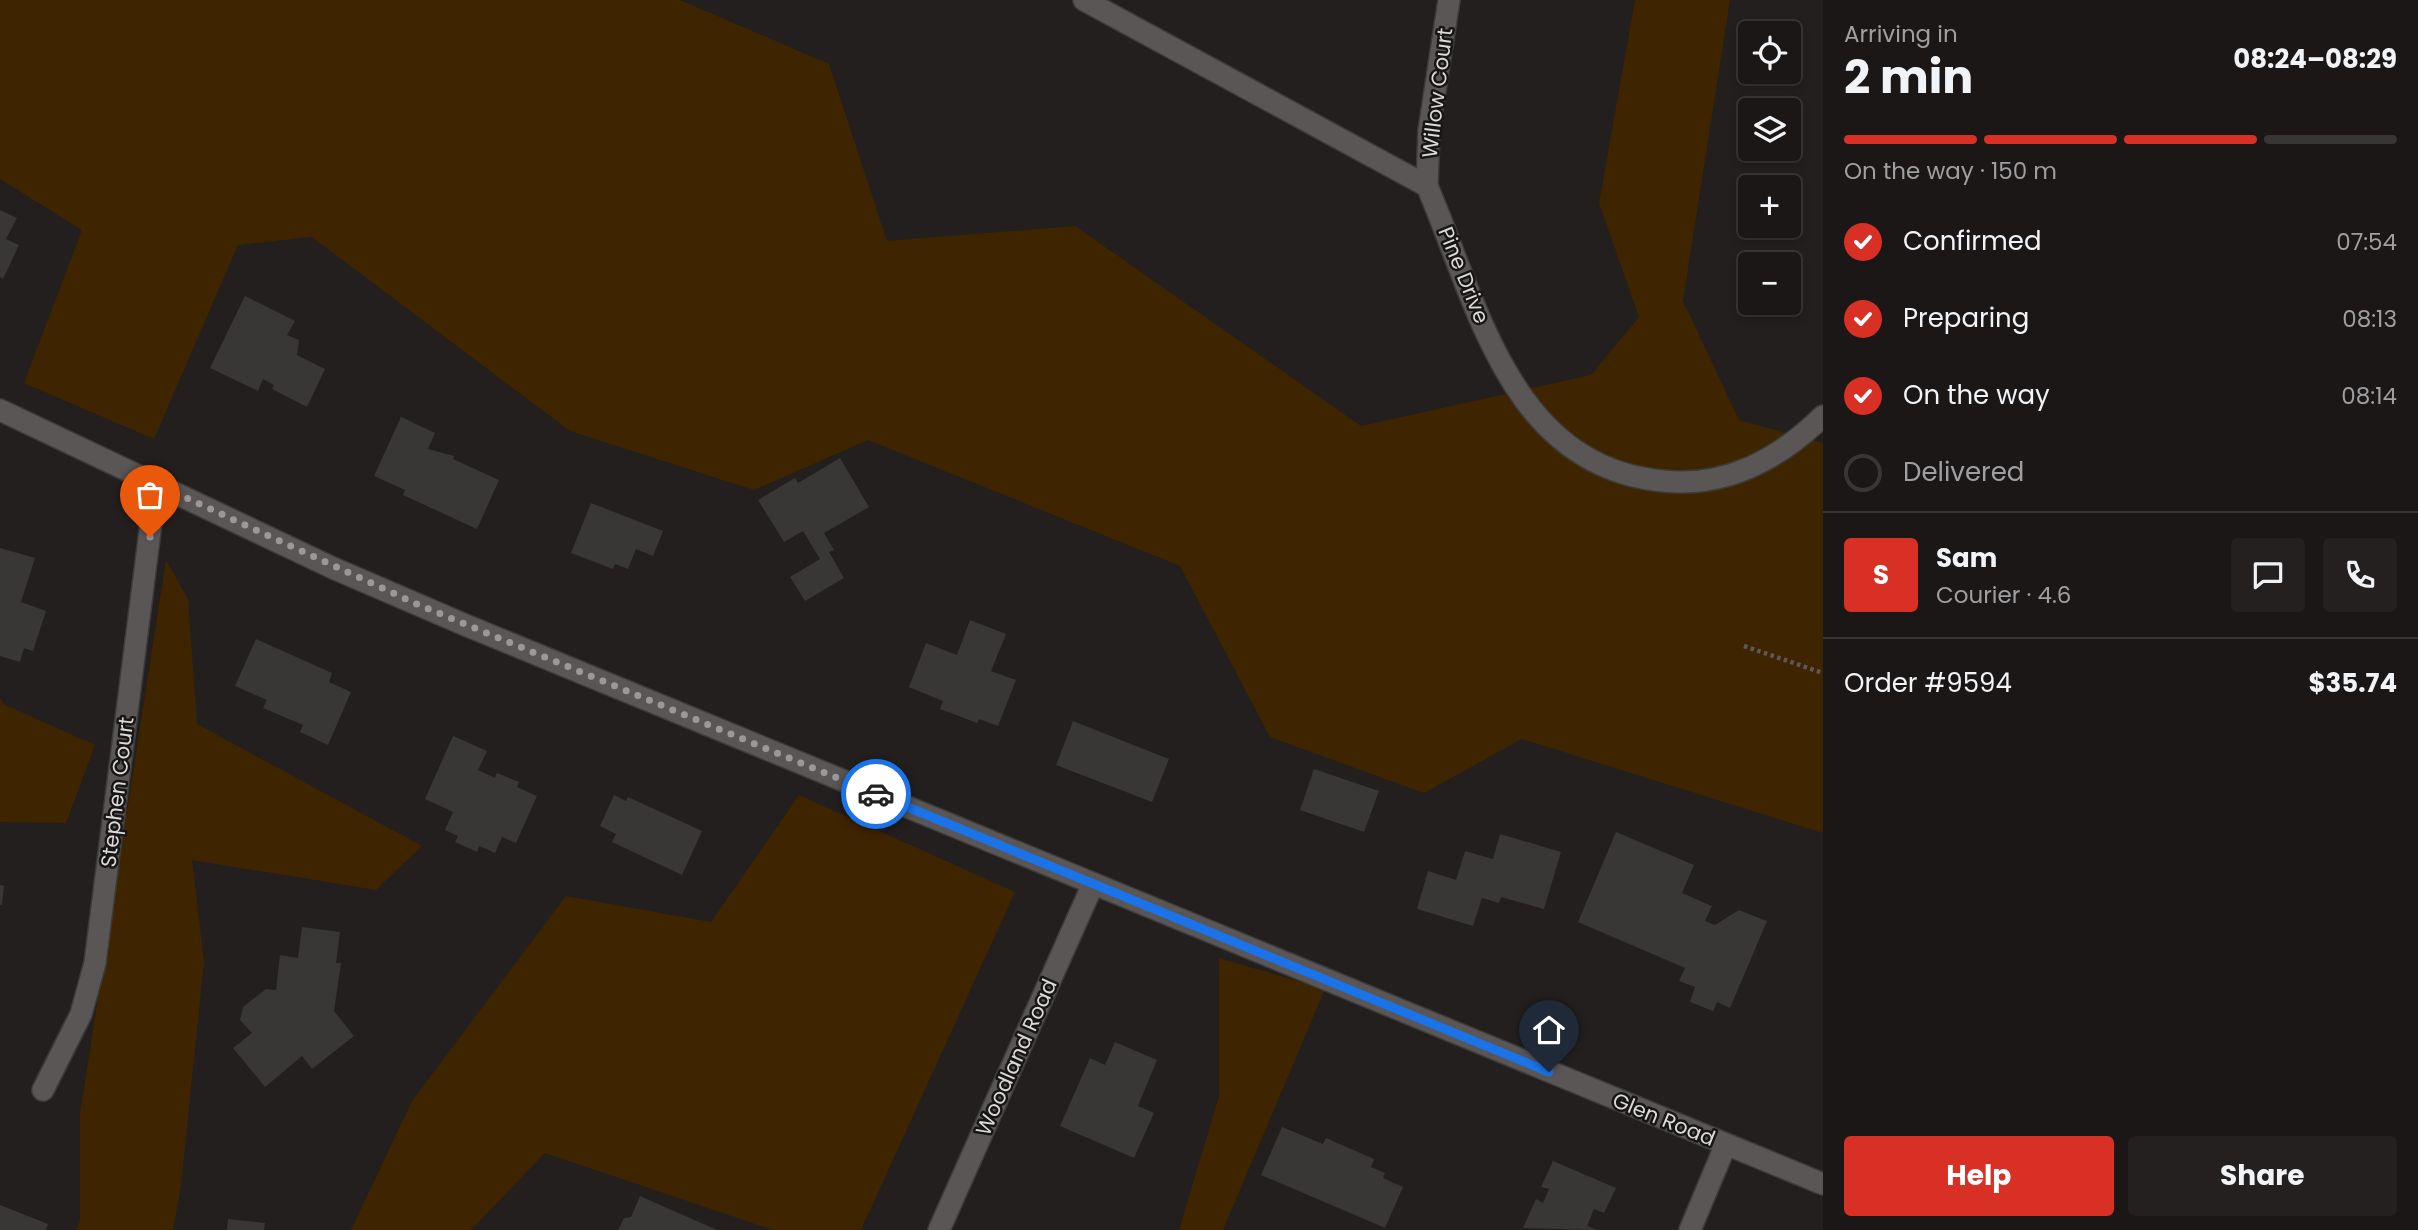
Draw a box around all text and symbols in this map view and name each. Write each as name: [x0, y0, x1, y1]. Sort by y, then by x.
text: Arriving in: [1844, 18, 1958, 50]
map controls: [1738, 21, 1801, 315]
button: locate: [1738, 21, 1801, 84]
street label: Willow Court: [1415, 26, 1459, 160]
text: 08:24–08:29: [2233, 41, 2397, 77]
text: 2 min: [1844, 45, 1973, 109]
button: layers: [1738, 98, 1801, 161]
text: On the way · 150 m: [1844, 155, 2057, 187]
button: +: [1738, 175, 1801, 238]
street label: Pine Drive: [1431, 222, 1497, 328]
icon: check: [1844, 223, 1882, 261]
text: Confirmed: [1903, 223, 2041, 259]
text: 07:54: [2336, 226, 2397, 258]
button: −: [1738, 252, 1801, 315]
icon: check: [1844, 300, 1882, 338]
text: Preparing: [1903, 300, 2029, 336]
text: 08:13: [2342, 303, 2397, 335]
icon: check: [1844, 377, 1882, 415]
text: On the way: [1903, 377, 2050, 413]
text: 08:14: [2341, 380, 2397, 412]
text: Delivered: [1903, 454, 2024, 490]
pin: [120, 465, 180, 537]
icon: bag: [131, 476, 169, 514]
button: chat: [2231, 538, 2305, 612]
button: phone: [2323, 538, 2397, 612]
text: Sam: [1936, 540, 1997, 576]
text: S: [1873, 557, 1889, 593]
text: Courier · 4.6: [1936, 579, 2071, 611]
text: Order #9594: [1844, 665, 2012, 701]
text: $35.74: [2308, 665, 2397, 701]
street label: Stephen Court: [93, 715, 141, 869]
courier: [841, 759, 911, 829]
icon: car: [857, 775, 895, 813]
street label: Woodland Road: [968, 974, 1064, 1140]
pin: [1519, 1000, 1579, 1072]
icon: home: [1530, 1011, 1568, 1049]
street label: Glen Road: [1608, 1085, 1720, 1153]
button: Help: [1844, 1136, 2114, 1216]
button: Share: [2128, 1136, 2397, 1216]

